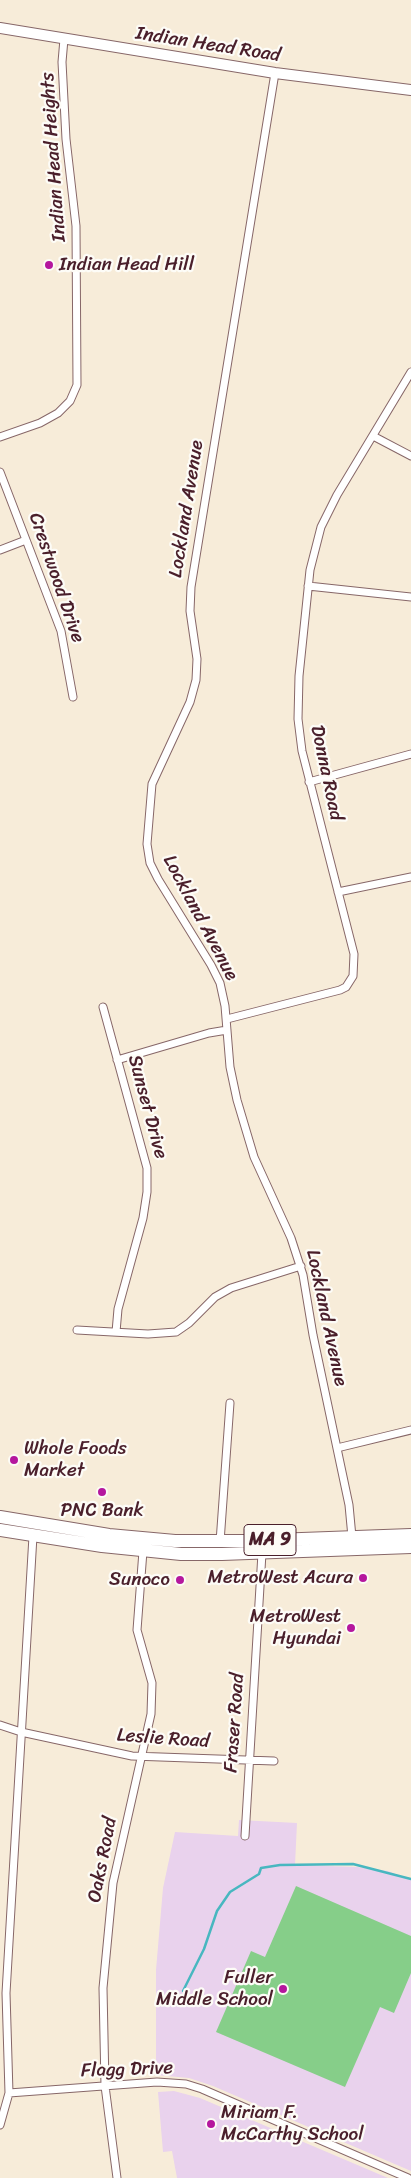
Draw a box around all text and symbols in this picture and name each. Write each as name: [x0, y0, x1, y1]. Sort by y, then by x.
street label: Indian Head Road: [134, 22, 282, 68]
street label: Indian Head Heights: [37, 71, 71, 243]
place label: Indian Head Hill: [59, 254, 194, 276]
marker: Indian Head Hill: [43, 259, 55, 271]
street label: Lockland Avenue: [165, 439, 209, 579]
street label: Crestwood Drive: [23, 510, 89, 646]
street label: Donna Road: [305, 723, 347, 823]
street label: Lockland Avenue: [157, 851, 243, 985]
street label: Sunset Drive: [122, 1053, 172, 1161]
street label: Lockland Avenue: [300, 1248, 352, 1388]
place label: Whole Foods Market: [24, 1438, 127, 1482]
marker: Whole Foods Market: [8, 1454, 20, 1466]
marker: PNC Bank: [96, 1486, 108, 1498]
place label: PNC Bank: [60, 1500, 144, 1522]
road number: MA 9: [244, 1524, 296, 1556]
place label: MetroWest Acura: [207, 1567, 353, 1589]
place label: Sunoco: [109, 1569, 170, 1591]
marker: MetroWest Acura: [357, 1572, 369, 1584]
marker: Sunoco: [174, 1574, 186, 1586]
place label: MetroWest Hyundai: [250, 1606, 341, 1650]
marker: MetroWest Hyundai: [345, 1622, 357, 1634]
street label: Fraser Road: [220, 1672, 250, 1774]
street label: Leslie Road: [116, 1724, 210, 1754]
street label: Oaks Road: [84, 1815, 122, 1905]
place label: Fuller Middle School: [156, 1967, 273, 2011]
marker: Fuller Middle School: [277, 1983, 289, 1995]
street label: Flagg Drive: [80, 2057, 174, 2083]
place label: Miriam F. McCarthy School: [221, 2102, 364, 2146]
marker: Miriam F. McCarthy School: [205, 2118, 217, 2130]

